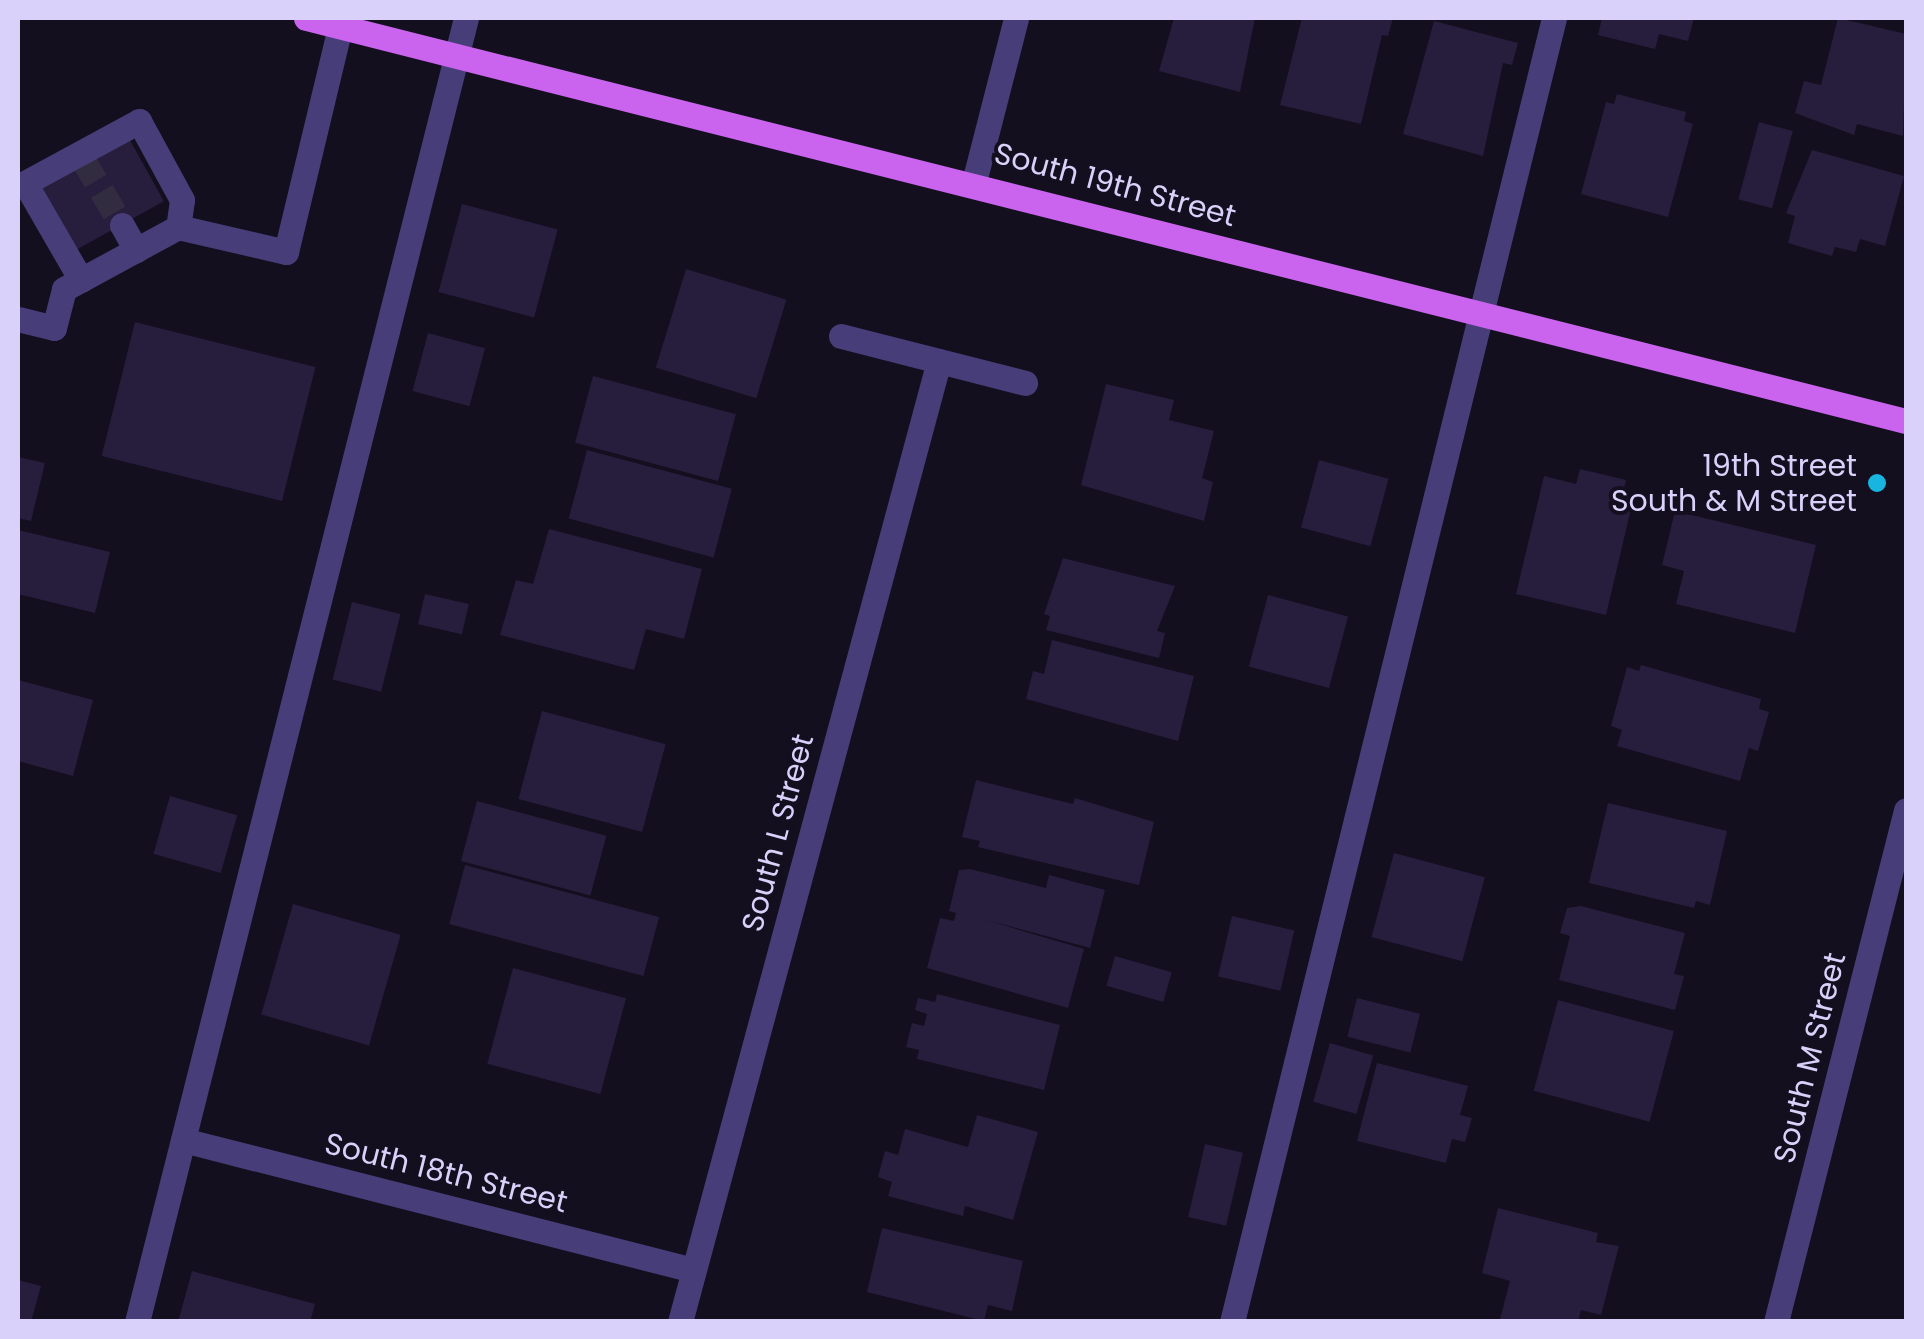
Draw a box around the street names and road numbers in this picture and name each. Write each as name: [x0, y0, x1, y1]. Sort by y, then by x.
street label: South 19th Street: [990, 135, 1240, 235]
street label: South L Street: [734, 730, 822, 936]
street label: South M Street: [1766, 949, 1854, 1167]
street label: South 18th Street: [321, 1125, 571, 1221]

